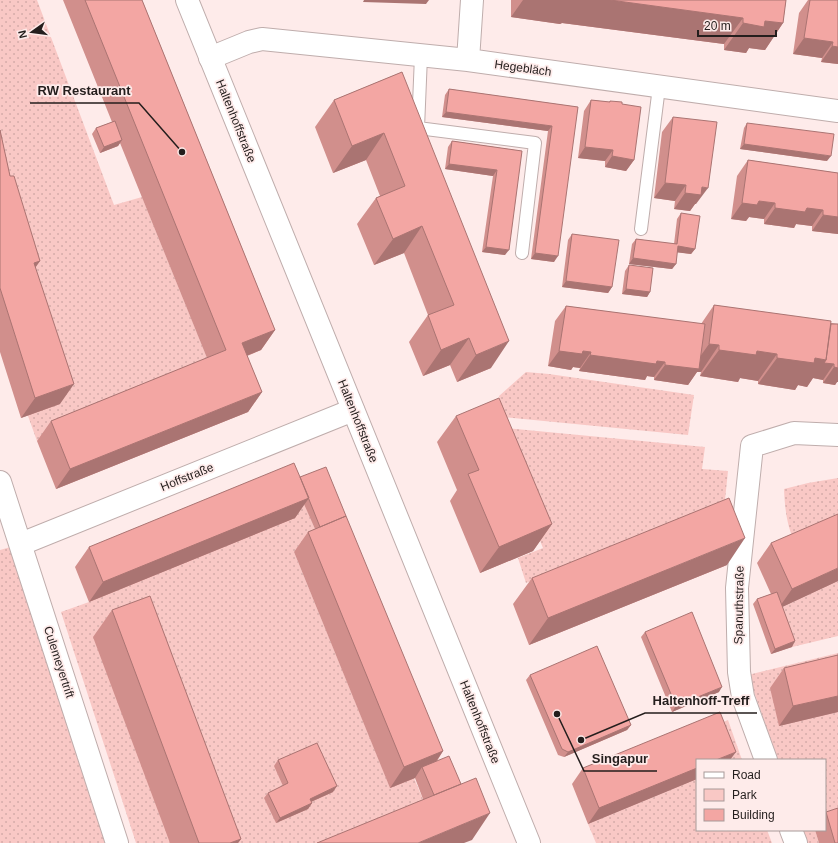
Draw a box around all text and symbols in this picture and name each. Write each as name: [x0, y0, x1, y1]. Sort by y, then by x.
north arrow: [12, 12, 52, 52]
scale bar: [698, 12, 776, 38]
text: 20 m: [704, 19, 731, 33]
text: N: [16, 29, 29, 40]
street label: Hegebläch: [494, 57, 552, 79]
street label: Haltenhoffstraße: [213, 77, 259, 165]
callout: RW Restaurant: [30, 78, 139, 103]
text: RW Restaurant: [38, 83, 131, 98]
street label: Haltenhoffstraße: [335, 377, 381, 465]
street label: Hoffstraße: [159, 460, 216, 494]
street label: Spanuthstraße: [731, 565, 747, 644]
street label: Culemeyertrift: [41, 624, 77, 700]
street label: Haltenhoffstraße: [457, 678, 503, 766]
callout: Haltenhoff-Treff: [645, 688, 757, 713]
text: Haltenhoff-Treff: [653, 693, 750, 708]
callout: Singapur: [584, 746, 657, 771]
text: Singapur: [592, 751, 648, 766]
legend: [696, 759, 826, 831]
text: Road: [732, 768, 761, 782]
text: Park: [732, 788, 758, 802]
text: Building: [732, 808, 775, 822]

